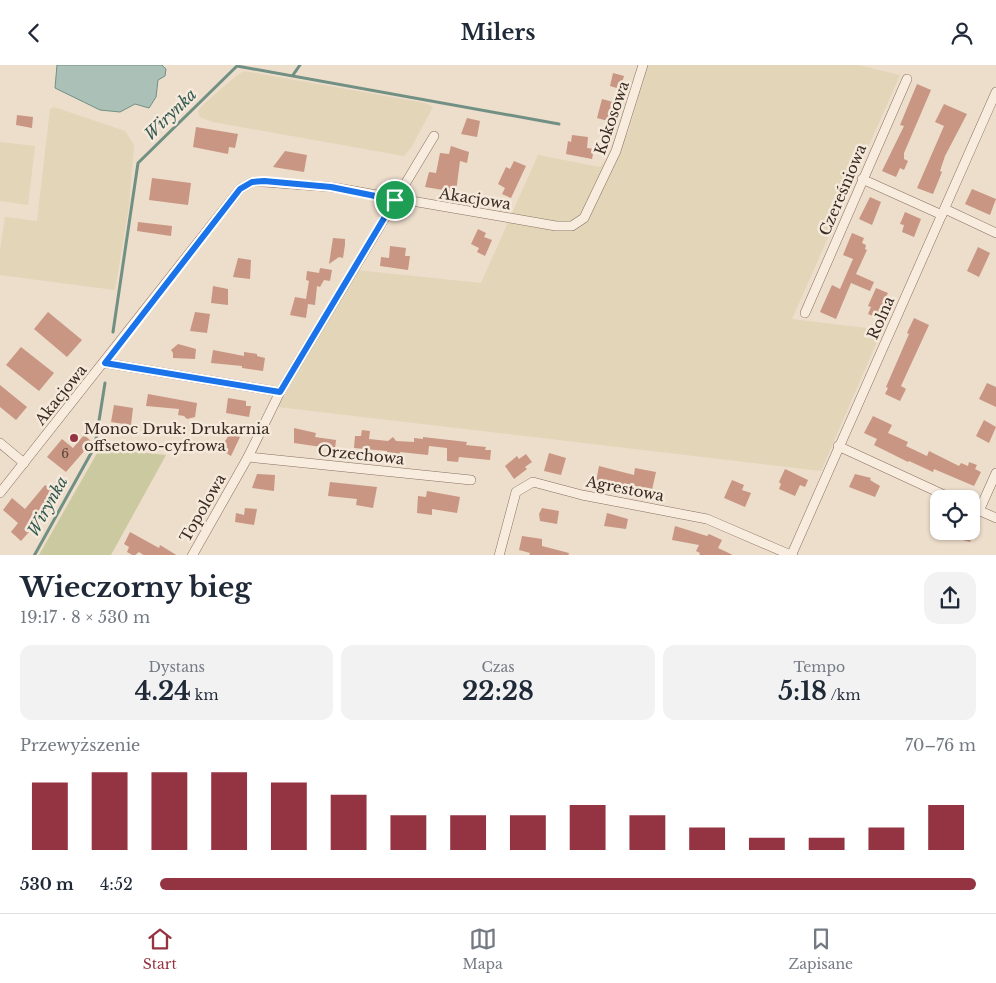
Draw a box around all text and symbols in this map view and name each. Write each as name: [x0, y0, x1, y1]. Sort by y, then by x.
icon: back: [20, 19, 48, 47]
text: Milers: [460, 19, 536, 46]
icon: person: [948, 19, 976, 47]
street label: Kokosowa: [590, 78, 633, 157]
water label: Wirynka: [140, 84, 200, 144]
street label: Czereśniowa: [815, 141, 871, 238]
pin: [374, 179, 416, 221]
street label: Akacjowa: [437, 183, 513, 214]
icon: arrive: [381, 186, 409, 214]
street label: Rolna: [863, 293, 899, 342]
street label: Akacjowa: [30, 360, 91, 429]
place label: Monoc Druk: Drukarnia offsetowo-cyfrowa: [84, 419, 270, 455]
marker: Monoc Druk: Drukarnia offsetowo-cyfrowa: [68, 432, 80, 444]
street label: Orzechowa: [317, 441, 406, 469]
house number: 6: [61, 446, 69, 461]
street label: Topolowa: [175, 470, 230, 545]
street label: Agrestowa: [583, 471, 666, 506]
water label: Wirynka: [22, 473, 72, 539]
map controls: [930, 490, 980, 540]
button: locate: [930, 490, 980, 540]
text: Wieczorny bieg: [20, 570, 251, 605]
button: share: [924, 572, 976, 624]
text: 19:17 · 8 × 530 m: [20, 607, 150, 627]
text: Dystans: [148, 658, 205, 676]
text: Czas: [481, 658, 515, 676]
text: Tempo: [794, 658, 845, 676]
text: 4.24: [135, 676, 191, 707]
text: 22:28: [462, 676, 534, 707]
text: 5:18: [778, 676, 827, 707]
text: km: [191, 686, 218, 704]
text: /km: [827, 686, 860, 704]
text: Przewyższenie: [20, 735, 140, 755]
text: 70–76 m: [905, 735, 976, 755]
text: 530 m: [20, 874, 74, 894]
text: 4:52: [100, 874, 133, 894]
tab: Start: [143, 925, 177, 973]
tab: Mapa: [463, 925, 503, 973]
tab: Zapisane: [789, 925, 853, 973]

